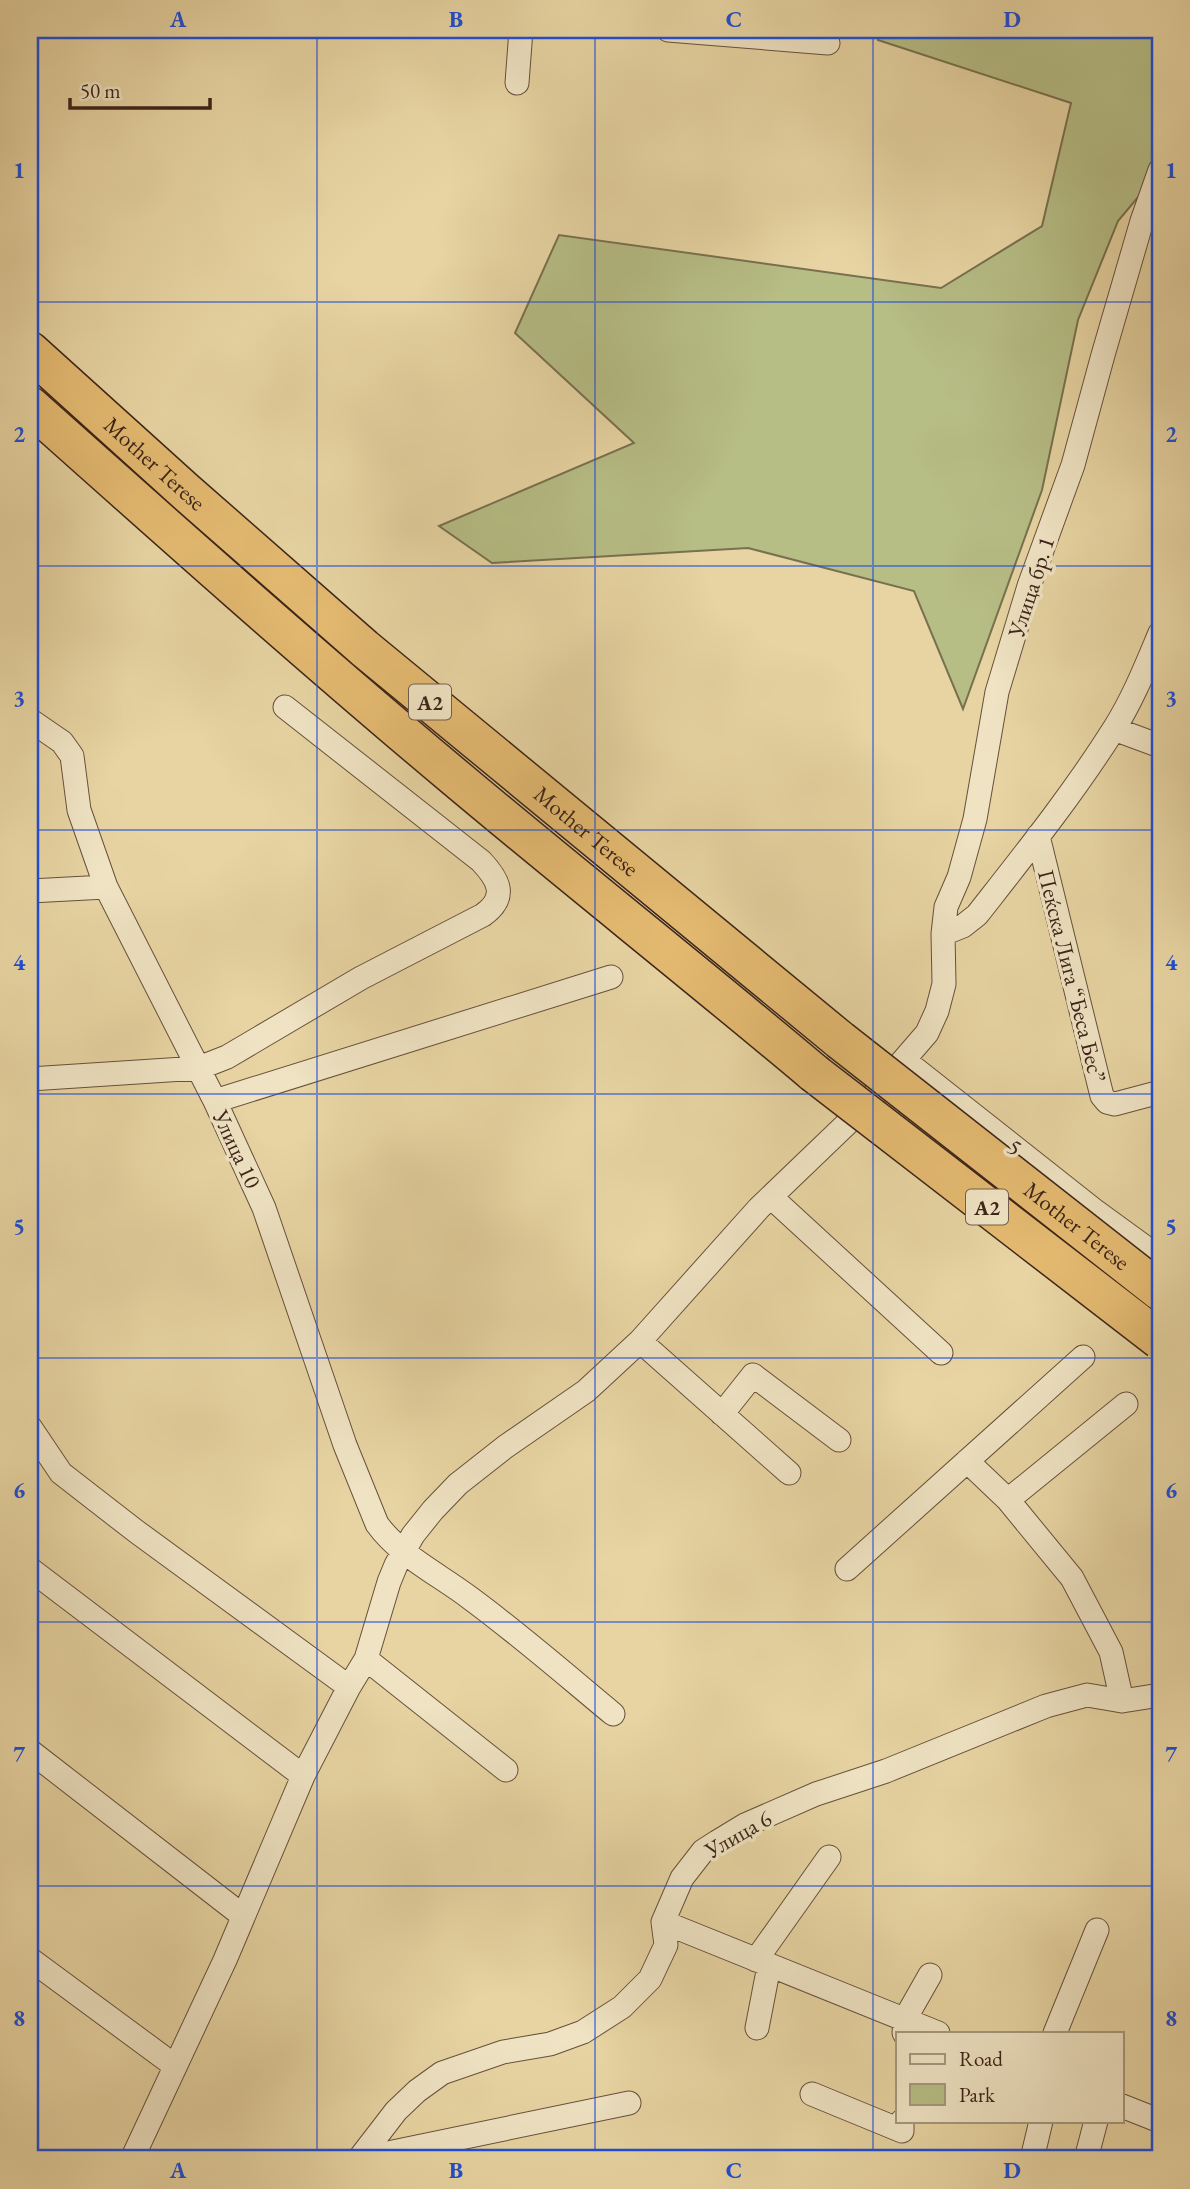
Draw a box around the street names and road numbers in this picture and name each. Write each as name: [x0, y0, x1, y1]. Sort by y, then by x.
street label: Mother Terese: [97, 410, 212, 517]
street label: Улица бр. 1: [1000, 533, 1061, 642]
road number: A2: [409, 684, 451, 720]
street label: Mother Terese: [528, 779, 645, 883]
street label: Пеќска Лига “Беса Бес”: [1031, 866, 1113, 1086]
street label: Улица 10: [205, 1104, 268, 1193]
street label: 5: [1001, 1132, 1029, 1162]
street label: Mother Terese: [1018, 1175, 1136, 1277]
road number: A2: [966, 1190, 1008, 1224]
street label: Улица 6: [698, 1803, 777, 1866]

